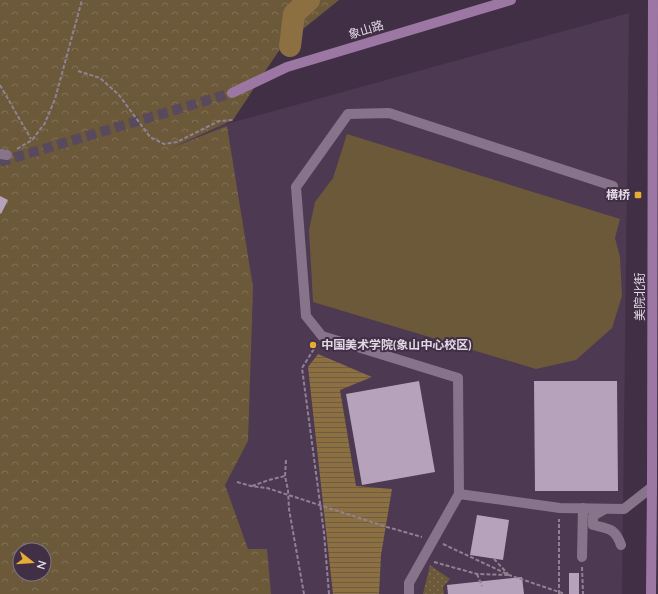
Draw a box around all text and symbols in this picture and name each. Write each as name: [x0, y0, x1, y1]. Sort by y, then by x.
street label: 象山路: [346, 17, 385, 42]
place label: 横桥: [606, 187, 630, 202]
marker: 横桥: [633, 190, 643, 200]
street label: 美院北街: [632, 273, 647, 321]
place label: 中国美术学院(象山中心校区): [321, 337, 472, 352]
marker: 中国美术学院(象山中心校区): [308, 340, 318, 350]
north arrow: [12, 542, 52, 582]
text: N: [35, 559, 49, 571]

